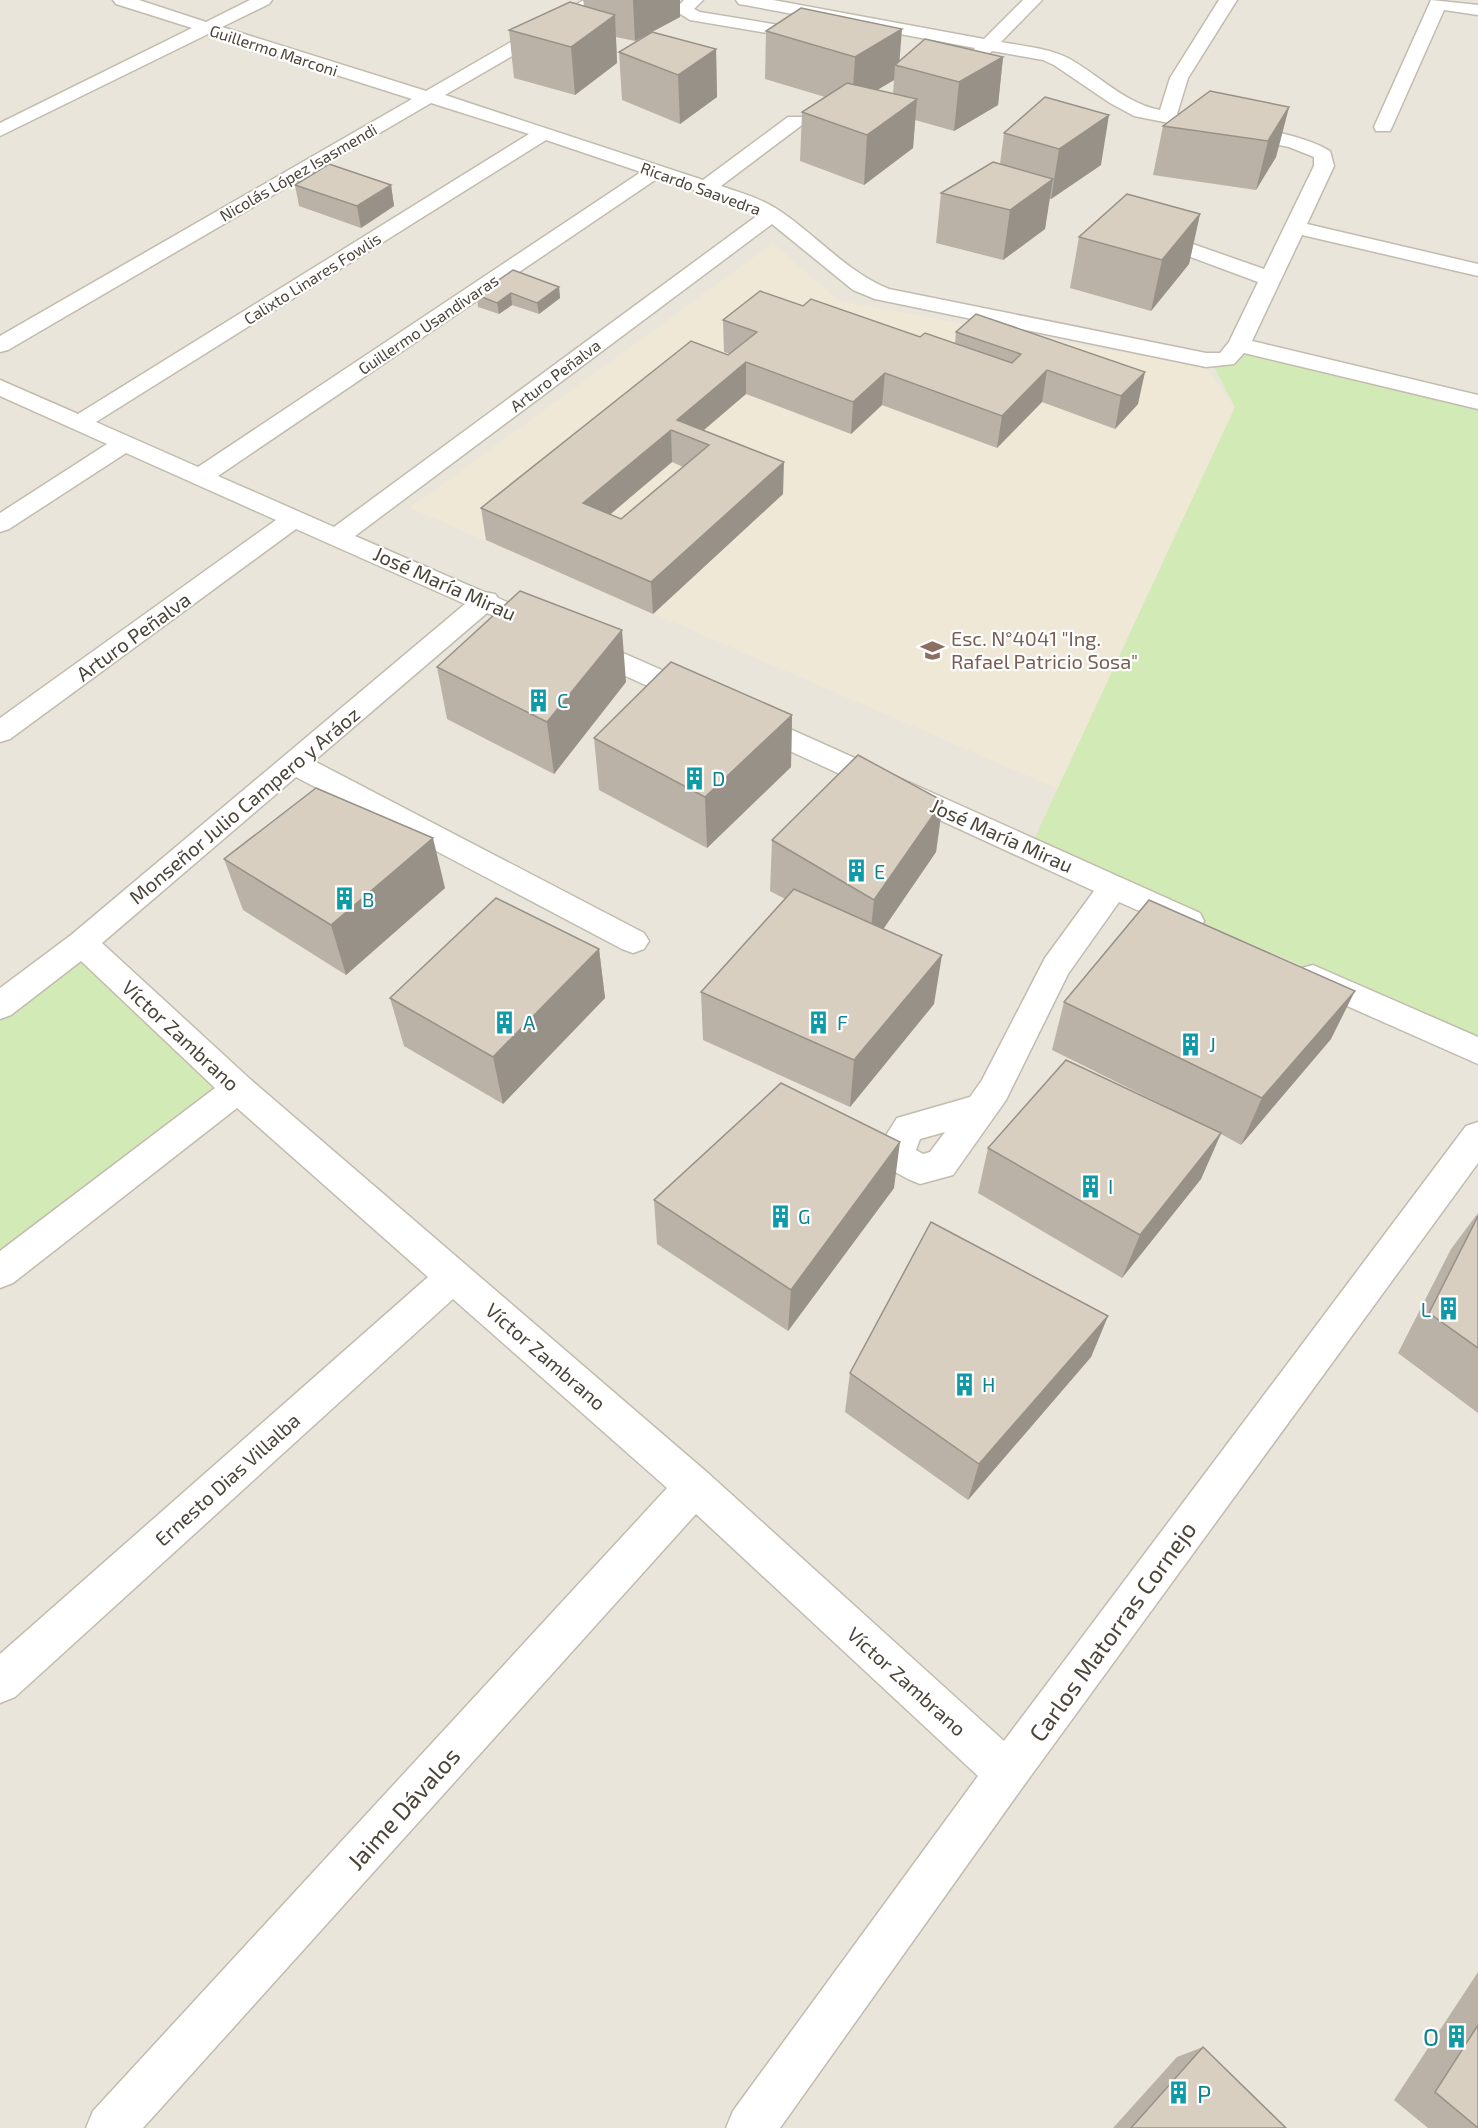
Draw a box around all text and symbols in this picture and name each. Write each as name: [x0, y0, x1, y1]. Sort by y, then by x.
street label: Guillermo Marconi: [208, 20, 340, 80]
street label: Nicolás López Isasmendi: [216, 119, 380, 225]
street label: Ricardo Saavedra: [638, 157, 764, 219]
street label: Calixto Linares Fowlis: [240, 228, 384, 328]
street label: Guillermo Usandivaras: [354, 270, 502, 378]
street label: Arturo Peñalva: [506, 335, 604, 415]
street label: José María Mirau: [370, 541, 520, 625]
street label: Arturo Peñalva: [71, 587, 195, 685]
place label: Esc. N°4041 "Ing. Rafael Patricio Sosa": [951, 626, 1138, 673]
school or university icon: Esc. N°4041 "Ing. Rafael Patricio Sosa": [920, 637, 946, 663]
building icon: C: [526, 687, 552, 713]
place label: C: [557, 688, 568, 712]
street label: Monseñor Julio Campero y Aráoz: [124, 701, 364, 909]
building icon: D: [681, 765, 707, 791]
place label: D: [712, 766, 725, 790]
street label: José María Mirau: [927, 793, 1077, 877]
building icon: E: [843, 858, 869, 884]
place label: E: [874, 859, 885, 883]
building icon: B: [331, 886, 357, 912]
place label: B: [362, 887, 374, 911]
street label: Víctor Zambrano: [118, 975, 244, 1095]
building icon: A: [492, 1009, 518, 1035]
building icon: F: [806, 1009, 832, 1035]
place label: A: [523, 1010, 536, 1034]
place label: F: [837, 1010, 848, 1034]
building icon: J: [1178, 1031, 1204, 1057]
place label: J: [1209, 1032, 1216, 1056]
building icon: I: [1077, 1173, 1103, 1199]
place label: I: [1108, 1174, 1113, 1198]
building icon: G: [767, 1203, 793, 1229]
place label: G: [798, 1204, 811, 1228]
building icon: L: [1436, 1296, 1462, 1322]
street label: Víctor Zambrano: [481, 1297, 611, 1415]
place label: L: [1421, 1297, 1431, 1321]
building icon: H: [951, 1371, 977, 1397]
place label: H: [982, 1372, 995, 1396]
street label: Ernesto Dias Villalba: [150, 1408, 304, 1550]
street label: Carlos Matorras Cornejo: [1022, 1515, 1202, 1747]
street label: Víctor Zambrano: [843, 1622, 971, 1740]
street label: Jaime Dávalos: [341, 1741, 465, 1875]
place label: O: [1423, 2022, 1439, 2051]
building icon: O: [1444, 2023, 1470, 2049]
place label: P: [1197, 2079, 1211, 2108]
building icon: P: [1166, 2080, 1192, 2106]

